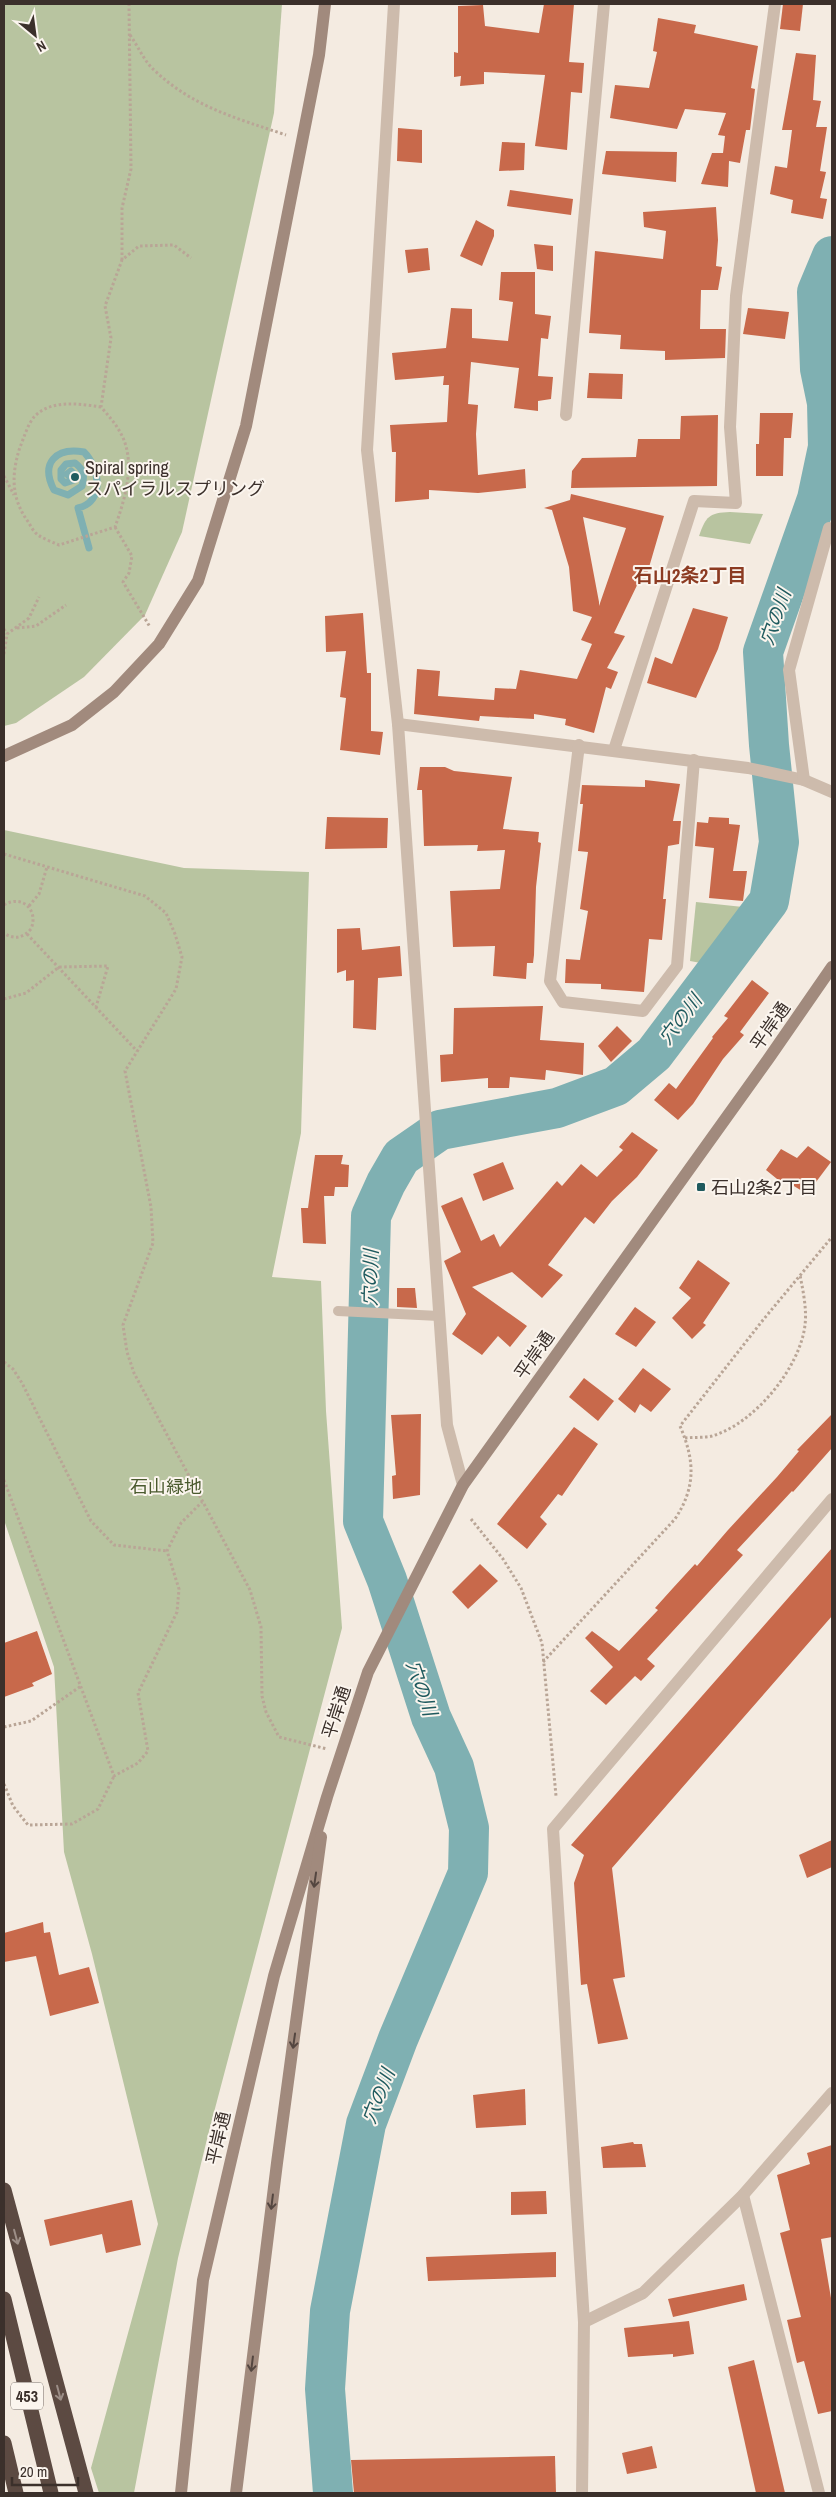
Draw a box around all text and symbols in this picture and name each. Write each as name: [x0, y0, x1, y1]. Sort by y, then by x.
north arrow: [10, 10, 60, 60]
text: N: [33, 36, 49, 56]
place label: Spiral spring スパイラルスプリング: [85, 455, 265, 501]
marker: Spiral spring スパイラルスプリング: [69, 471, 81, 483]
district label: 石山2条2丁目: [634, 562, 746, 588]
water label: 穴の川: [753, 584, 797, 648]
water label: 穴の川: [652, 987, 709, 1050]
street label: 平岸通: [744, 997, 796, 1055]
place label: 石山2条2丁目: [711, 1175, 817, 1200]
marker: 石山2条2丁目: [695, 1181, 707, 1193]
water label: 穴の川: [357, 1247, 384, 1307]
street label: 平岸通: [508, 1326, 560, 1384]
park label: 石山緑地: [130, 1474, 202, 1499]
water label: 穴の川: [400, 1657, 444, 1721]
street label: 平岸通: [316, 1682, 356, 1742]
one-way arrow: [310, 1872, 320, 1888]
one-way arrow: [288, 2033, 298, 2049]
water label: 穴の川: [356, 2063, 401, 2127]
street label: 平岸通: [200, 2109, 236, 2167]
one-way arrow: [267, 2194, 277, 2210]
one-way arrow: [12, 2228, 22, 2244]
one-way arrow: [247, 2355, 257, 2371]
road number: 453: [11, 2382, 43, 2410]
one-way arrow: [55, 2385, 64, 2401]
scale bar: [12, 2454, 79, 2486]
text: 20 m: [20, 2461, 47, 2482]

